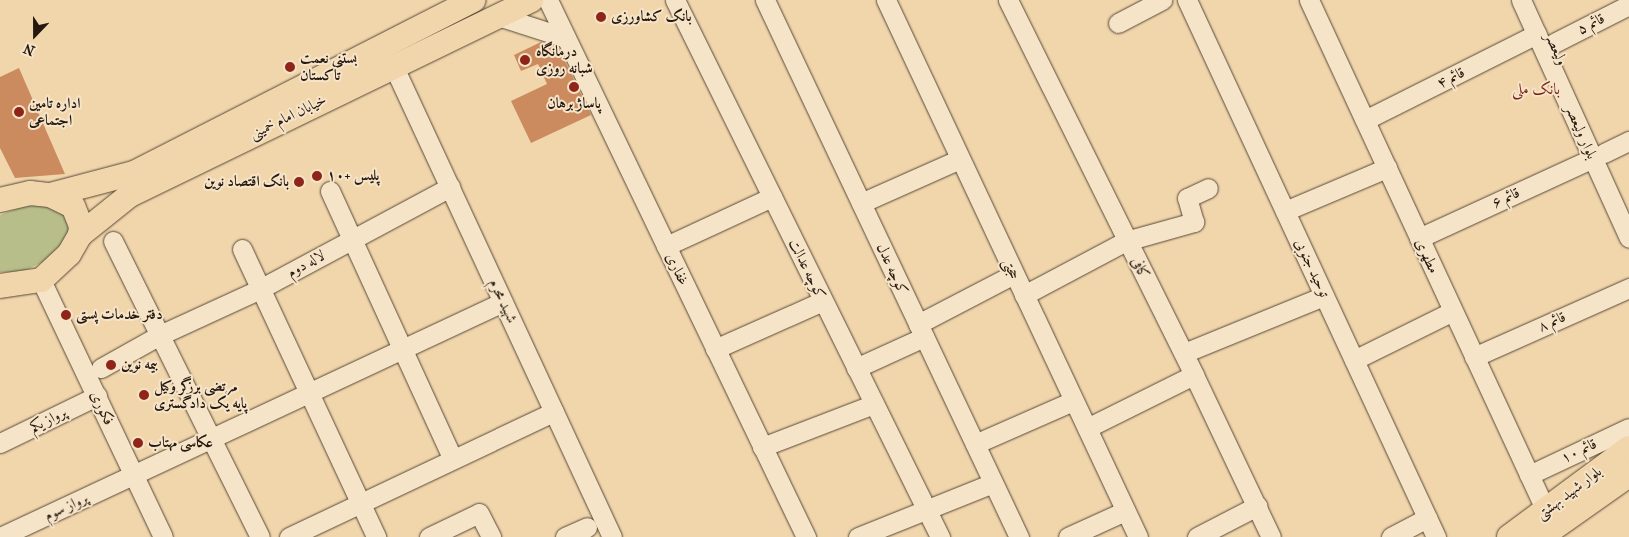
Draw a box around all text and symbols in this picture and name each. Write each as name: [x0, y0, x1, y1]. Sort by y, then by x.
place label: بانک کشاورزی: [611, 8, 692, 26]
street label: قائم ۵: [1574, 9, 1608, 39]
north arrow: [10, 10, 60, 60]
marker: بانک کشاورزی: [595, 11, 607, 23]
street label: ولیعصر: [1541, 30, 1571, 68]
text: N: [21, 40, 37, 59]
place label: درمانگاه شبانه روزی: [536, 42, 593, 77]
place label: بستنی نعمت تاکستان: [300, 49, 357, 84]
marker: درمانگاه شبانه روزی: [518, 53, 532, 67]
marker: بستنی نعمت تاکستان: [284, 61, 296, 73]
street label: قائم ۴: [1434, 64, 1468, 92]
district label: بانک ملی: [1512, 79, 1560, 99]
marker: پاساژ برهان: [568, 81, 580, 93]
street label: خیابان امام خمینی: [247, 91, 329, 143]
place label: اداره تامین اجتماعی: [29, 94, 81, 129]
place label: پاساژ برهان: [547, 95, 601, 113]
street label: بلوار ولیعصر: [1561, 102, 1601, 162]
marker: اداره تامین اجتماعی: [13, 106, 25, 118]
place label: پلیس +۱۰: [327, 167, 379, 185]
marker: پلیس +۱۰: [311, 170, 323, 182]
place label: بانک اقتصاد نوین: [204, 173, 289, 191]
marker: بانک اقتصاد نوین: [293, 176, 305, 188]
street label: قائم ۶: [1489, 184, 1523, 212]
street label: کوچه عدالت: [785, 236, 829, 302]
street label: توحید جنوبی: [1291, 236, 1333, 300]
street label: مطهری: [1411, 236, 1443, 276]
street label: کوچه عدل: [872, 240, 912, 298]
street label: لاله دوم: [284, 246, 328, 282]
street label: غفاری: [662, 250, 692, 288]
street label: کافی: [1127, 254, 1153, 282]
street label: حجتی: [998, 255, 1024, 283]
street label: شهید محرم: [485, 276, 521, 326]
place label: دفتر خدمات پستی: [76, 306, 163, 324]
street label: قائم ۸: [1535, 308, 1569, 336]
marker: دفتر خدمات پستی: [60, 309, 72, 321]
place label: بیمه نوین: [121, 356, 158, 374]
marker: بیمه نوین: [105, 359, 117, 371]
place label: مرتضی برزگر وکیل پایه یک دادگستری: [154, 377, 247, 412]
street label: فکوری: [86, 388, 118, 428]
marker: مرتضی برزگر وکیل پایه یک دادگستری: [138, 389, 150, 401]
street label: پرواز یکم: [27, 403, 69, 437]
place label: عکاسی مهتاب: [148, 434, 213, 452]
street label: قائم ۱۰: [1558, 435, 1600, 467]
marker: عکاسی مهتاب: [132, 437, 144, 449]
street label: بلوار شهید بهشتی: [1533, 463, 1605, 523]
street label: پرواز سوم: [41, 489, 91, 525]

